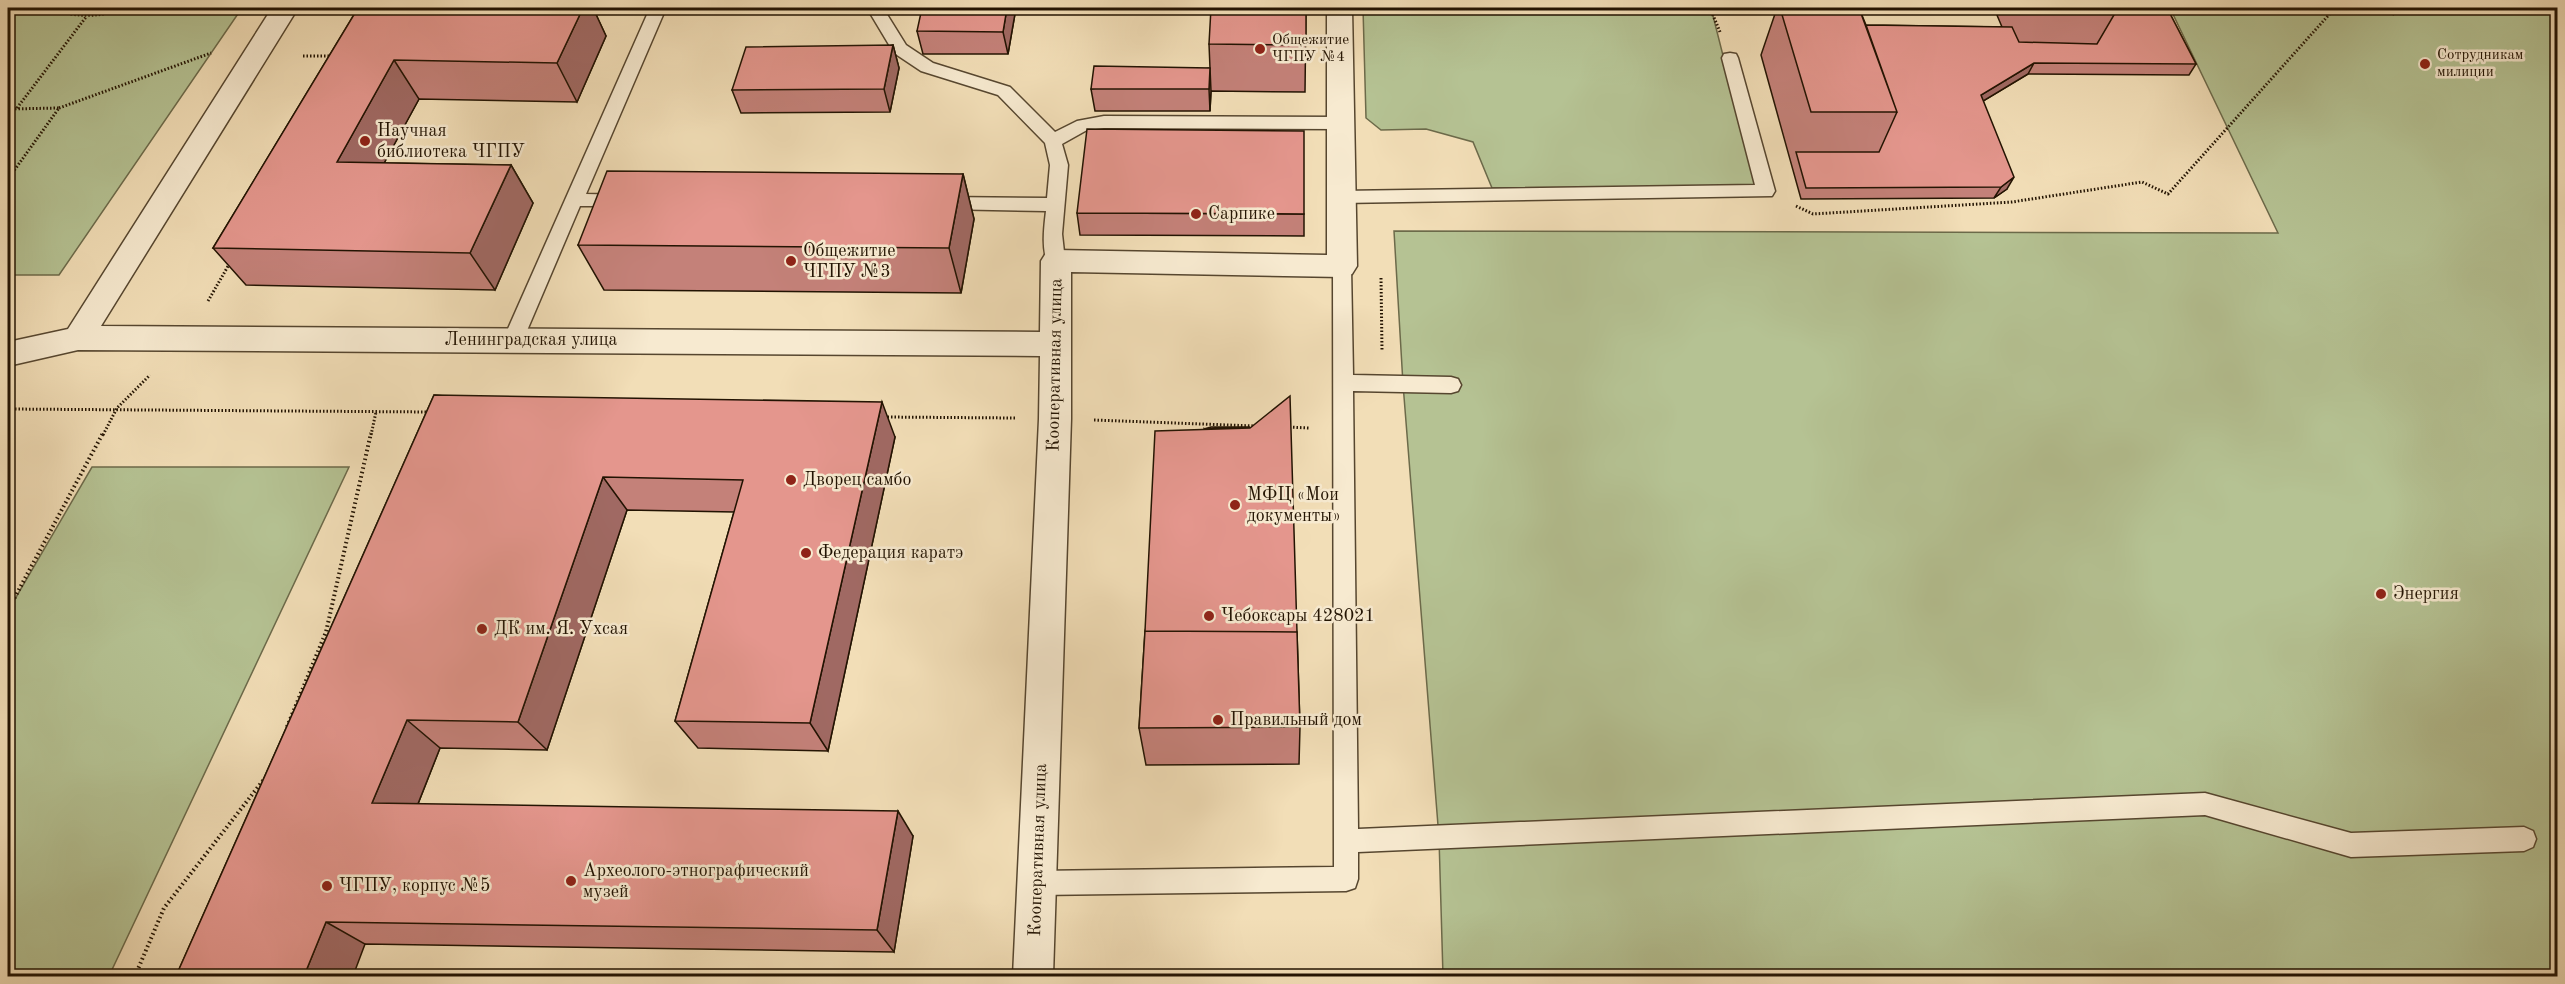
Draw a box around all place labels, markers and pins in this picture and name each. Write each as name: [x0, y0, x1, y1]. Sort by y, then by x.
place label: Общежитие ЧГПУ №4: [1272, 33, 1349, 65]
marker: Общежитие ЧГПУ №4: [1253, 42, 1267, 56]
place label: Сотрудникам милиции: [2437, 48, 2524, 80]
marker: Сотрудникам милиции: [2418, 57, 2432, 71]
place label: Научная библиотека ЧГПУ: [377, 122, 525, 161]
marker: Научная библиотека ЧГПУ: [358, 134, 372, 148]
place label: Сарпике: [1208, 205, 1275, 223]
marker: Сарпике: [1189, 207, 1203, 221]
place label: Общежитие ЧГПУ №3: [803, 242, 896, 281]
marker: Общежитие ЧГПУ №3: [784, 254, 798, 268]
place label: Дворец самбо: [803, 471, 911, 489]
marker: Дворец самбо: [784, 473, 798, 487]
place label: МФЦ «Мои документы»: [1247, 486, 1341, 525]
marker: МФЦ «Мои документы»: [1228, 498, 1242, 512]
place label: Федерация каратэ: [818, 544, 963, 562]
marker: Федерация каратэ: [799, 546, 813, 560]
place label: Энергия: [2393, 585, 2459, 603]
marker: Энергия: [2374, 587, 2388, 601]
place label: Чебоксары 428021: [1221, 607, 1375, 625]
marker: Чебоксары 428021: [1202, 609, 1216, 623]
place label: ДК им. Я. Ухсая: [494, 620, 628, 638]
marker: ДК им. Я. Ухсая: [475, 622, 489, 636]
place label: Правильный дом: [1230, 711, 1362, 729]
marker: Правильный дом: [1211, 713, 1225, 727]
place label: Археолого-этнографический музей: [583, 862, 809, 901]
marker: Археолого-этнографический музей: [564, 874, 578, 888]
place label: ЧГПУ, корпус №5: [339, 877, 490, 895]
marker: ЧГПУ, корпус №5: [320, 879, 334, 893]

